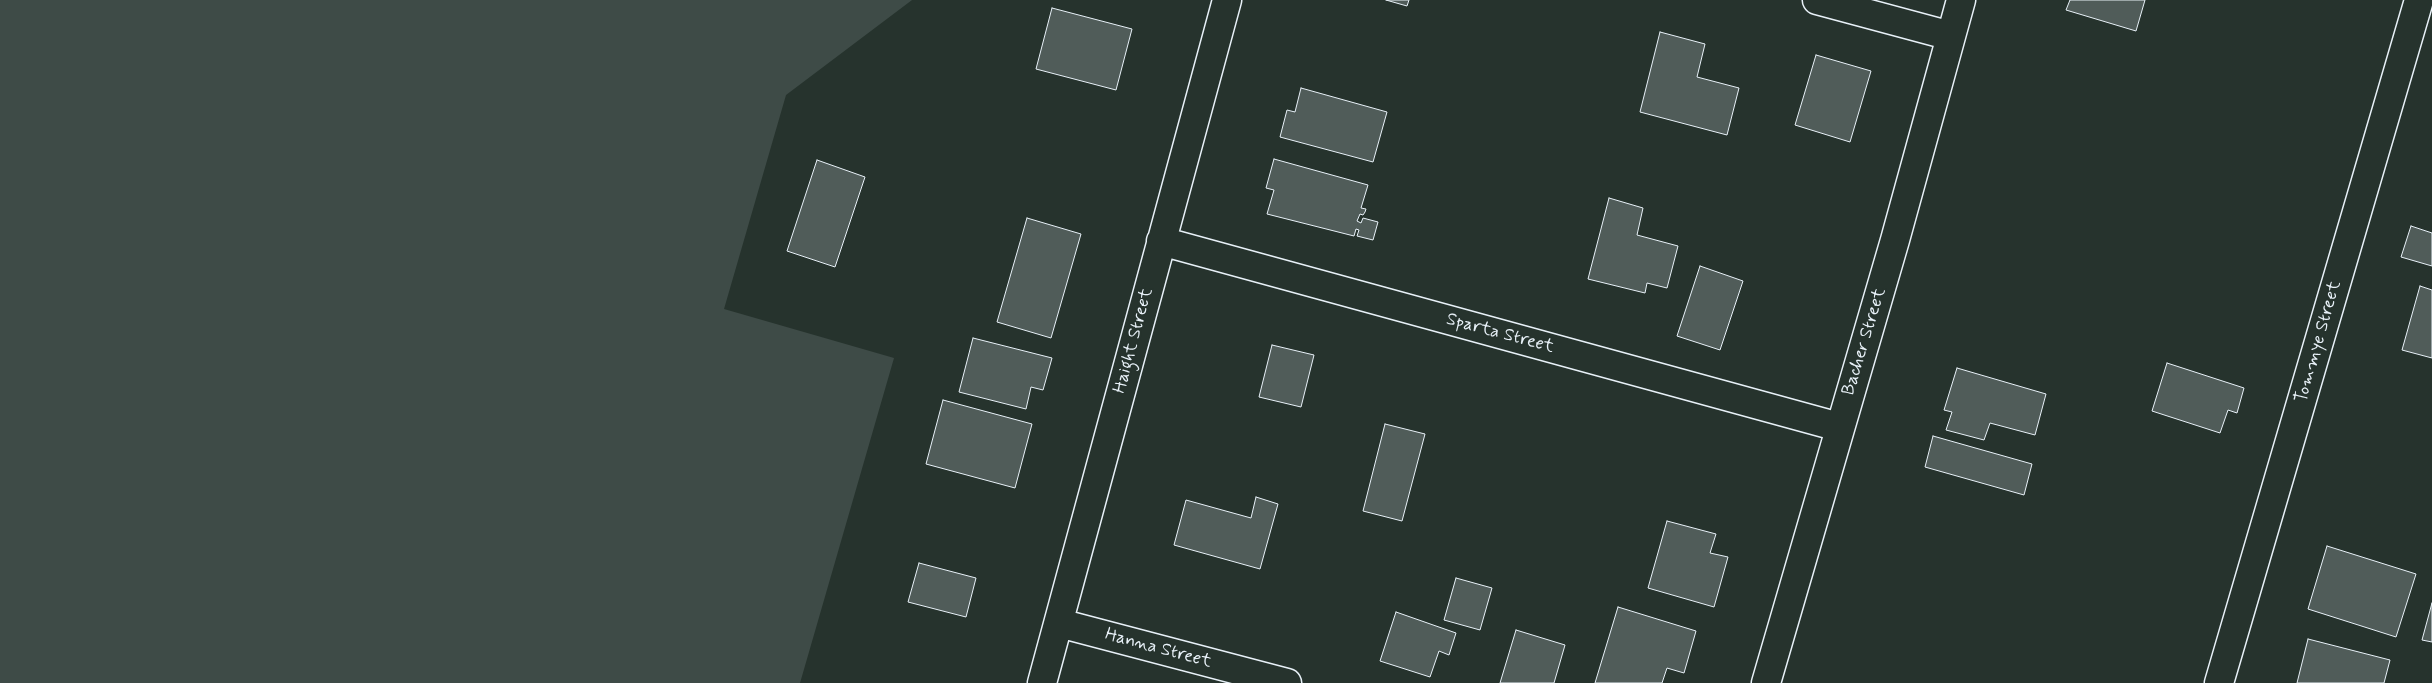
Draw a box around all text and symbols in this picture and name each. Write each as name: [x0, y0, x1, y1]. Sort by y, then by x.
street label: Tommye Street: [2291, 279, 2347, 405]
street label: Haight Street: [1110, 286, 1158, 396]
street label: Bacher Street: [1838, 286, 1892, 398]
street label: Sparta Street: [1444, 309, 1556, 359]
street label: Hanna Street: [1102, 624, 1214, 674]

